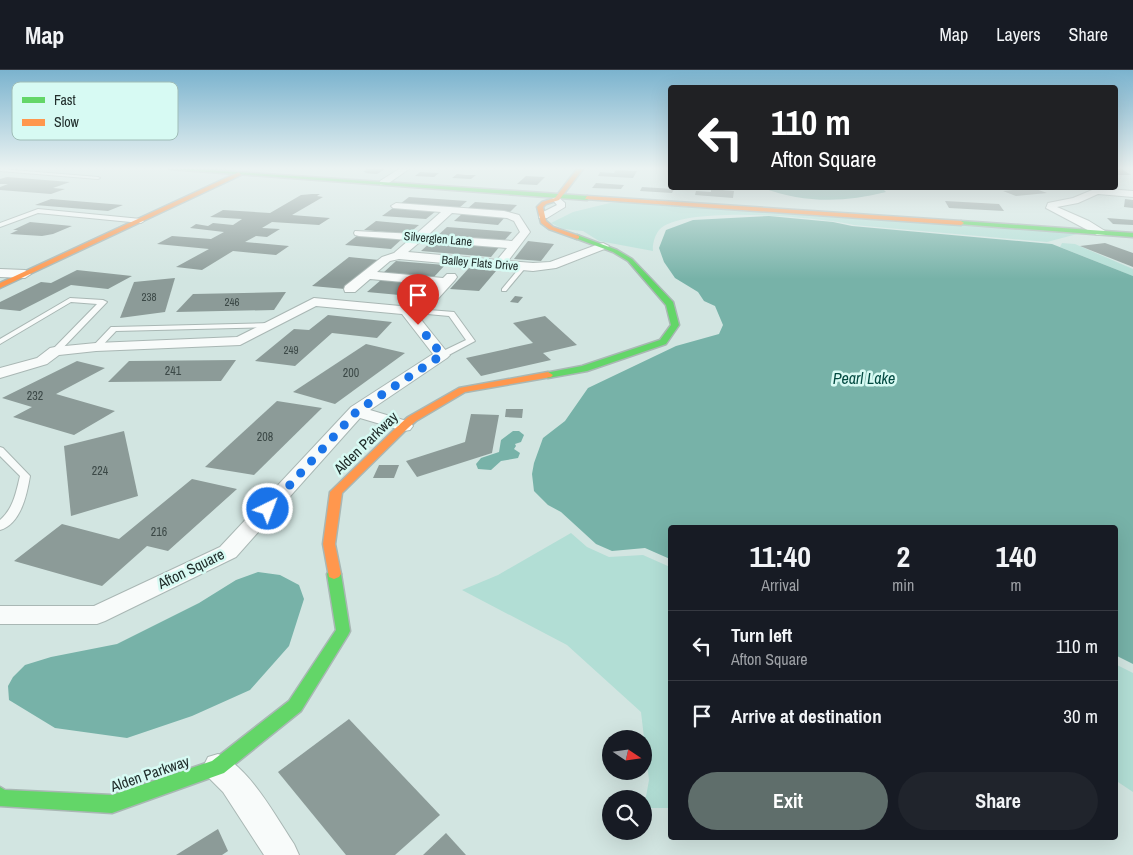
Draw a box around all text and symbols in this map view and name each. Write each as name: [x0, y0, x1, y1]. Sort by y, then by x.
text: Map: [25, 19, 64, 51]
text: Map: [940, 22, 968, 47]
text: Layers: [996, 22, 1041, 47]
text: Share: [1069, 22, 1108, 47]
legend: [12, 82, 178, 140]
text: Fast: [54, 91, 76, 109]
text: 110 m: [771, 99, 851, 146]
icon: left: [688, 105, 753, 170]
text: Slow: [54, 113, 80, 131]
text: Afton Square: [771, 144, 876, 174]
street label: Silverglen Lane: [403, 228, 473, 250]
street label: Balley Flats Drive: [441, 252, 519, 274]
pin: [397, 274, 439, 325]
icon: arrive: [404, 281, 432, 309]
house number: 238: [141, 290, 157, 304]
house number: 246: [224, 295, 240, 309]
house number: 249: [283, 343, 299, 357]
house number: 241: [165, 363, 182, 379]
house number: 200: [343, 365, 359, 381]
water label: Pearl Lake: [833, 367, 895, 389]
house number: 232: [27, 388, 43, 404]
street label: Alden Parkway: [328, 406, 403, 479]
house number: 208: [257, 429, 273, 445]
house number: 224: [92, 463, 109, 479]
position arrow: [241, 482, 293, 534]
house number: 216: [151, 524, 167, 540]
text: 11:40: [749, 536, 811, 576]
text: 2: [896, 536, 910, 576]
text: 140: [996, 536, 1037, 576]
street label: Afton Square: [153, 543, 228, 594]
text: Arrival: [761, 574, 799, 596]
text: min: [892, 574, 914, 596]
text: m: [1011, 574, 1022, 596]
text: Turn left: [731, 622, 792, 648]
icon: left: [688, 632, 716, 660]
text: 110 m: [1056, 633, 1098, 659]
text: Afton Square: [731, 648, 808, 670]
icon: arrive: [688, 702, 716, 730]
text: Arrive at destination: [731, 703, 882, 729]
text: 30 m: [1063, 703, 1098, 729]
north arrow: [602, 730, 652, 780]
map controls: [602, 730, 652, 840]
street label: Alden Parkway: [107, 750, 193, 797]
button: Exit: [688, 772, 888, 830]
button: Share: [898, 772, 1098, 830]
button: search: [602, 790, 652, 840]

